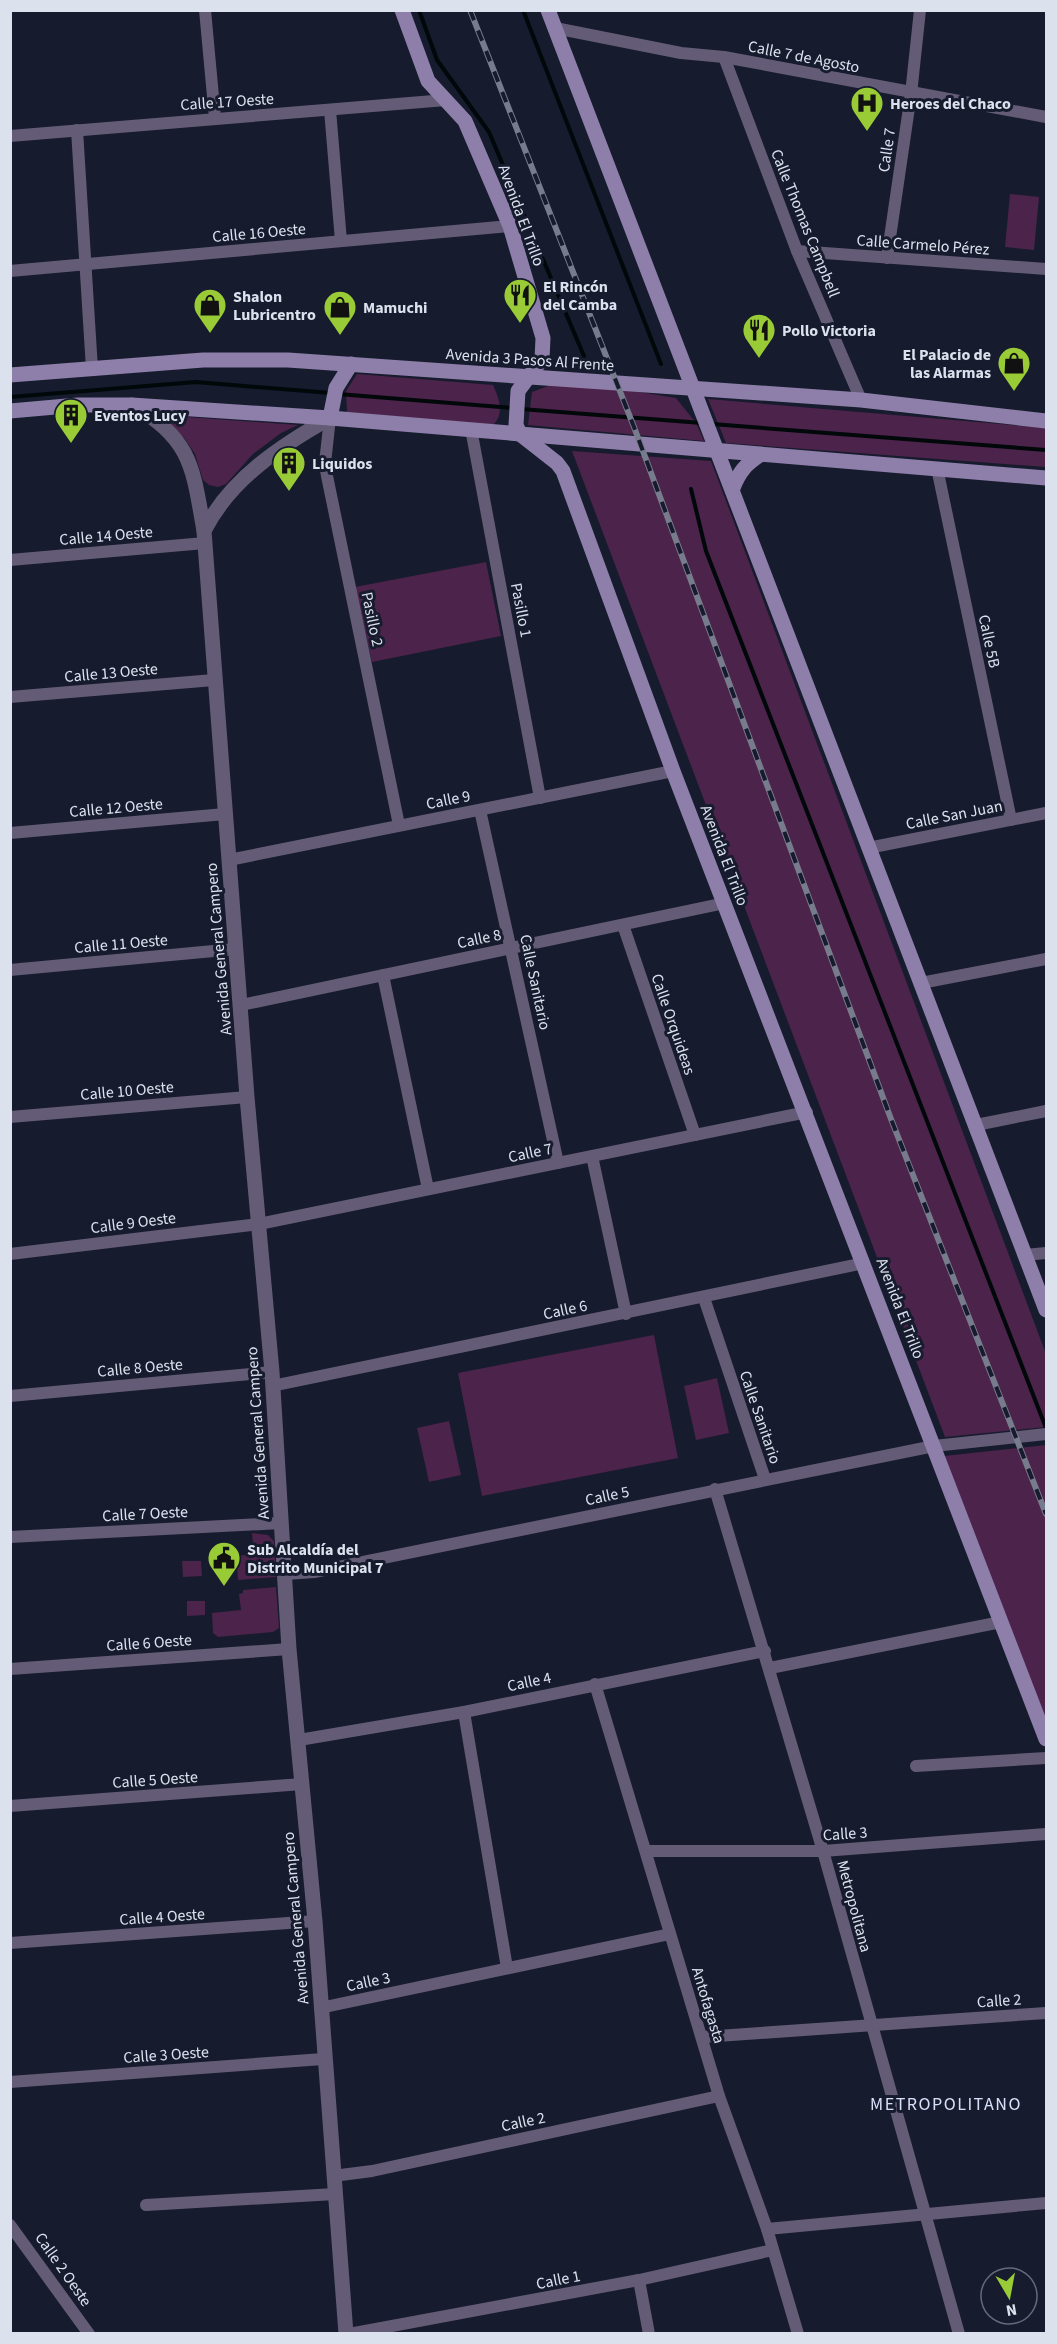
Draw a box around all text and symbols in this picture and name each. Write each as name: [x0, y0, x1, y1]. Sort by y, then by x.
street label: Calle 7 de Agosto: [746, 35, 861, 79]
hospital icon: Heroes del Chaco: [849, 85, 885, 132]
street label: Calle 17 Oeste: [180, 88, 275, 116]
place label: Heroes del Chaco: [890, 93, 1011, 115]
street label: Calle 7: [873, 127, 901, 174]
street label: Calle Thomas Campbell: [765, 146, 845, 301]
street label: Avenida El Trillo: [492, 161, 550, 269]
street label: Calle 16 Oeste: [211, 218, 307, 248]
street label: Calle Carmelo Pérez: [856, 229, 990, 261]
place label: El Rincón del Camba: [543, 276, 617, 316]
restaurant icon: El Rincón del Camba: [502, 277, 538, 324]
place label: Shalon Lubricentro: [233, 286, 316, 326]
shop icon: Shalon Lubricentro: [192, 287, 228, 334]
shop icon: Mamuchi: [322, 289, 358, 336]
place label: Mamuchi: [363, 297, 427, 319]
restaurant icon: Pollo Victoria: [741, 312, 777, 359]
place label: Pollo Victoria: [782, 320, 876, 342]
street label: Avenida 3 Pasos Al Frente: [445, 343, 615, 377]
place label: El Palacio de las Alarmas: [903, 344, 991, 384]
shop icon: El Palacio de las Alarmas: [996, 345, 1032, 392]
building icon: Eventos Lucy: [53, 397, 89, 444]
place label: Eventos Lucy: [94, 405, 187, 427]
building icon: Liquidos: [271, 445, 307, 492]
place label: Liquidos: [312, 453, 372, 475]
street label: Calle 14 Oeste: [58, 521, 154, 551]
street label: Pasillo 1: [505, 581, 537, 639]
street label: Pasillo 2: [356, 590, 389, 648]
street label: Calle 5B: [973, 613, 1005, 670]
street label: Calle 13 Oeste: [63, 658, 159, 688]
street label: Calle 9: [424, 785, 472, 815]
street label: Calle 12 Oeste: [68, 793, 164, 823]
street label: Calle San Juan: [904, 795, 1005, 835]
street label: Avenida El Trillo: [695, 802, 753, 909]
street label: Avenida General Campero: [200, 862, 237, 1036]
street label: Calle 8: [455, 924, 503, 954]
street label: Calle 11 Oeste: [73, 929, 169, 959]
street label: Calle Sanitario: [514, 932, 556, 1032]
street label: Calle Orquideas: [645, 971, 701, 1078]
street label: Calle 10 Oeste: [79, 1076, 175, 1106]
street label: Calle 7: [506, 1138, 554, 1168]
street label: Calle 9 Oeste: [89, 1207, 177, 1239]
street label: Avenida El Trillo: [871, 1255, 929, 1362]
street label: Calle 6: [541, 1295, 589, 1325]
street label: Avenida General Campero: [241, 1346, 275, 1520]
street label: Calle 8 Oeste: [96, 1353, 184, 1383]
street label: Calle Sanitario: [734, 1368, 786, 1467]
street label: Calle 5: [583, 1481, 631, 1511]
street label: Calle 7 Oeste: [102, 1501, 188, 1527]
place label: Sub Alcaldía del Distrito Municipal 7: [247, 1539, 384, 1579]
public building icon: Sub Alcaldía del Distrito Municipal 7: [206, 1540, 242, 1587]
street label: Calle 6 Oeste: [106, 1629, 193, 1657]
street label: Calle 4: [505, 1667, 553, 1697]
street label: Calle 5 Oeste: [112, 1766, 199, 1794]
street label: Calle 3: [822, 1821, 868, 1847]
street label: Avenida General Campero: [277, 1831, 314, 2005]
street label: Metropolitana: [831, 1858, 877, 1955]
street label: Calle 4 Oeste: [119, 1903, 206, 1931]
street label: Antofagasta: [686, 1964, 730, 2046]
street label: Calle 3: [344, 1967, 392, 1997]
street label: Calle 2: [976, 1988, 1022, 2014]
street label: Calle 3 Oeste: [123, 2041, 210, 2069]
district label: METROPOLITANO: [870, 2092, 1022, 2117]
street label: Calle 2: [499, 2107, 547, 2137]
street label: Calle 2 Oeste: [30, 2228, 97, 2311]
street label: Calle 1: [534, 2265, 582, 2295]
north arrow: [979, 2266, 1039, 2326]
text: N: [1004, 2298, 1019, 2322]

